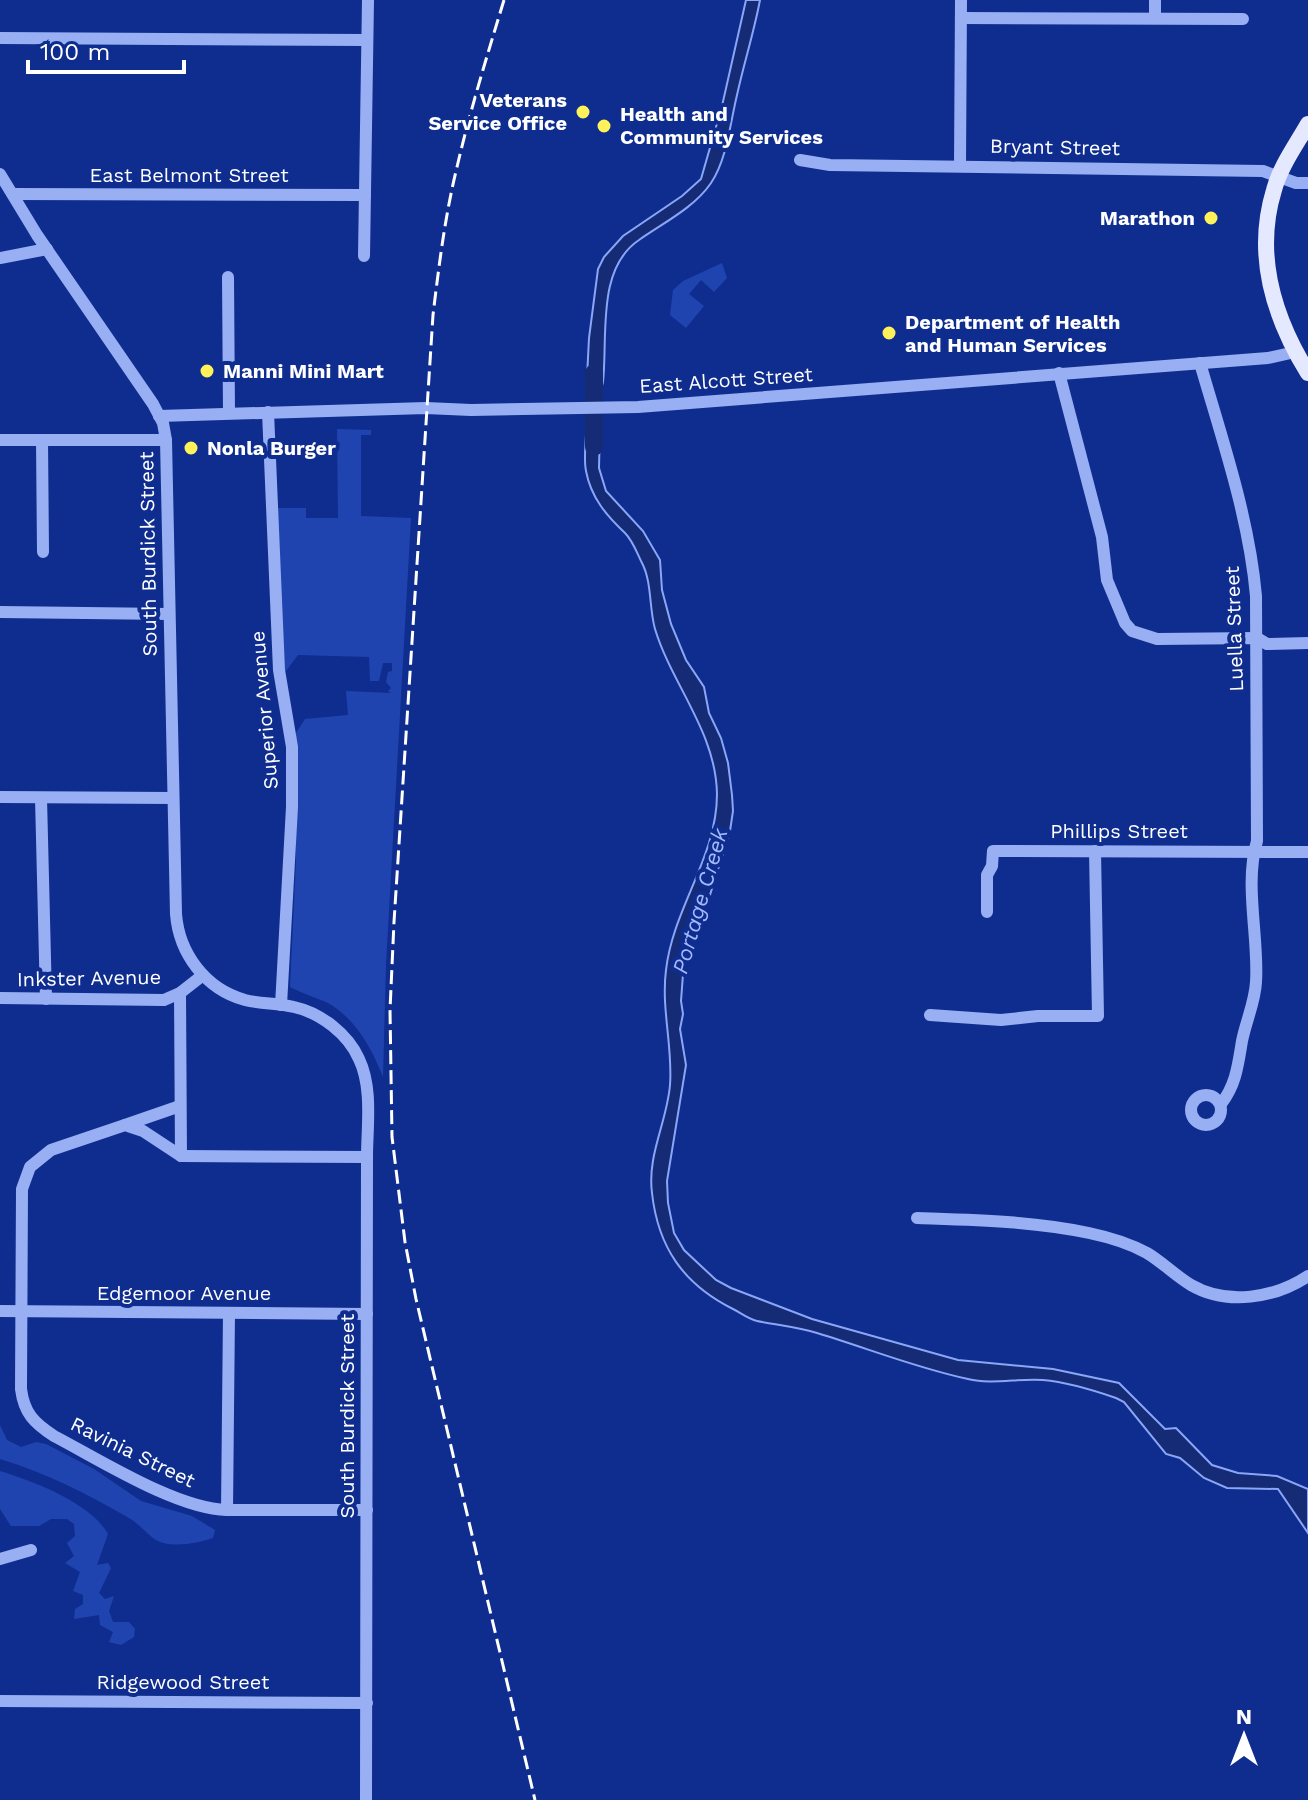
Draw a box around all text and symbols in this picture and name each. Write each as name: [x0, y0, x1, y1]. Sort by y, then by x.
scale bar: [28, 24, 184, 74]
text: 100 m: [40, 38, 110, 66]
place label: Veterans Service Office: [428, 88, 567, 135]
place label: Health and Community Services: [620, 102, 823, 149]
marker: Veterans Service Office: [574, 103, 592, 121]
marker: Health and Community Services: [595, 117, 613, 135]
street label: Bryant Street: [990, 134, 1121, 160]
street label: East Belmont Street: [89, 163, 289, 187]
place label: Marathon: [1100, 206, 1195, 230]
marker: Marathon: [1202, 209, 1220, 227]
place label: Department of Health and Human Services: [905, 310, 1120, 357]
marker: Department of Health and Human Services: [880, 324, 898, 342]
place label: Manni Mini Mart: [223, 359, 384, 383]
marker: Manni Mini Mart: [198, 362, 216, 380]
street label: East Alcott Street: [638, 362, 814, 398]
place label: Nonla Burger: [207, 436, 336, 460]
marker: Nonla Burger: [182, 439, 200, 457]
street label: South Burdick Street: [134, 451, 162, 657]
street label: Luella Street: [1220, 565, 1248, 692]
street label: Superior Avenue: [245, 630, 283, 790]
street label: Phillips Street: [1050, 819, 1188, 843]
water label: Portage Creek: [667, 824, 733, 977]
street label: Inkster Avenue: [17, 965, 161, 991]
street label: Edgemoor Avenue: [97, 1281, 271, 1305]
street label: South Burdick Street: [335, 1313, 359, 1518]
street label: Ravinia Street: [67, 1411, 200, 1493]
street label: Ridgewood Street: [97, 1670, 270, 1694]
north arrow: [1204, 1696, 1284, 1776]
text: N: [1236, 1704, 1252, 1729]

